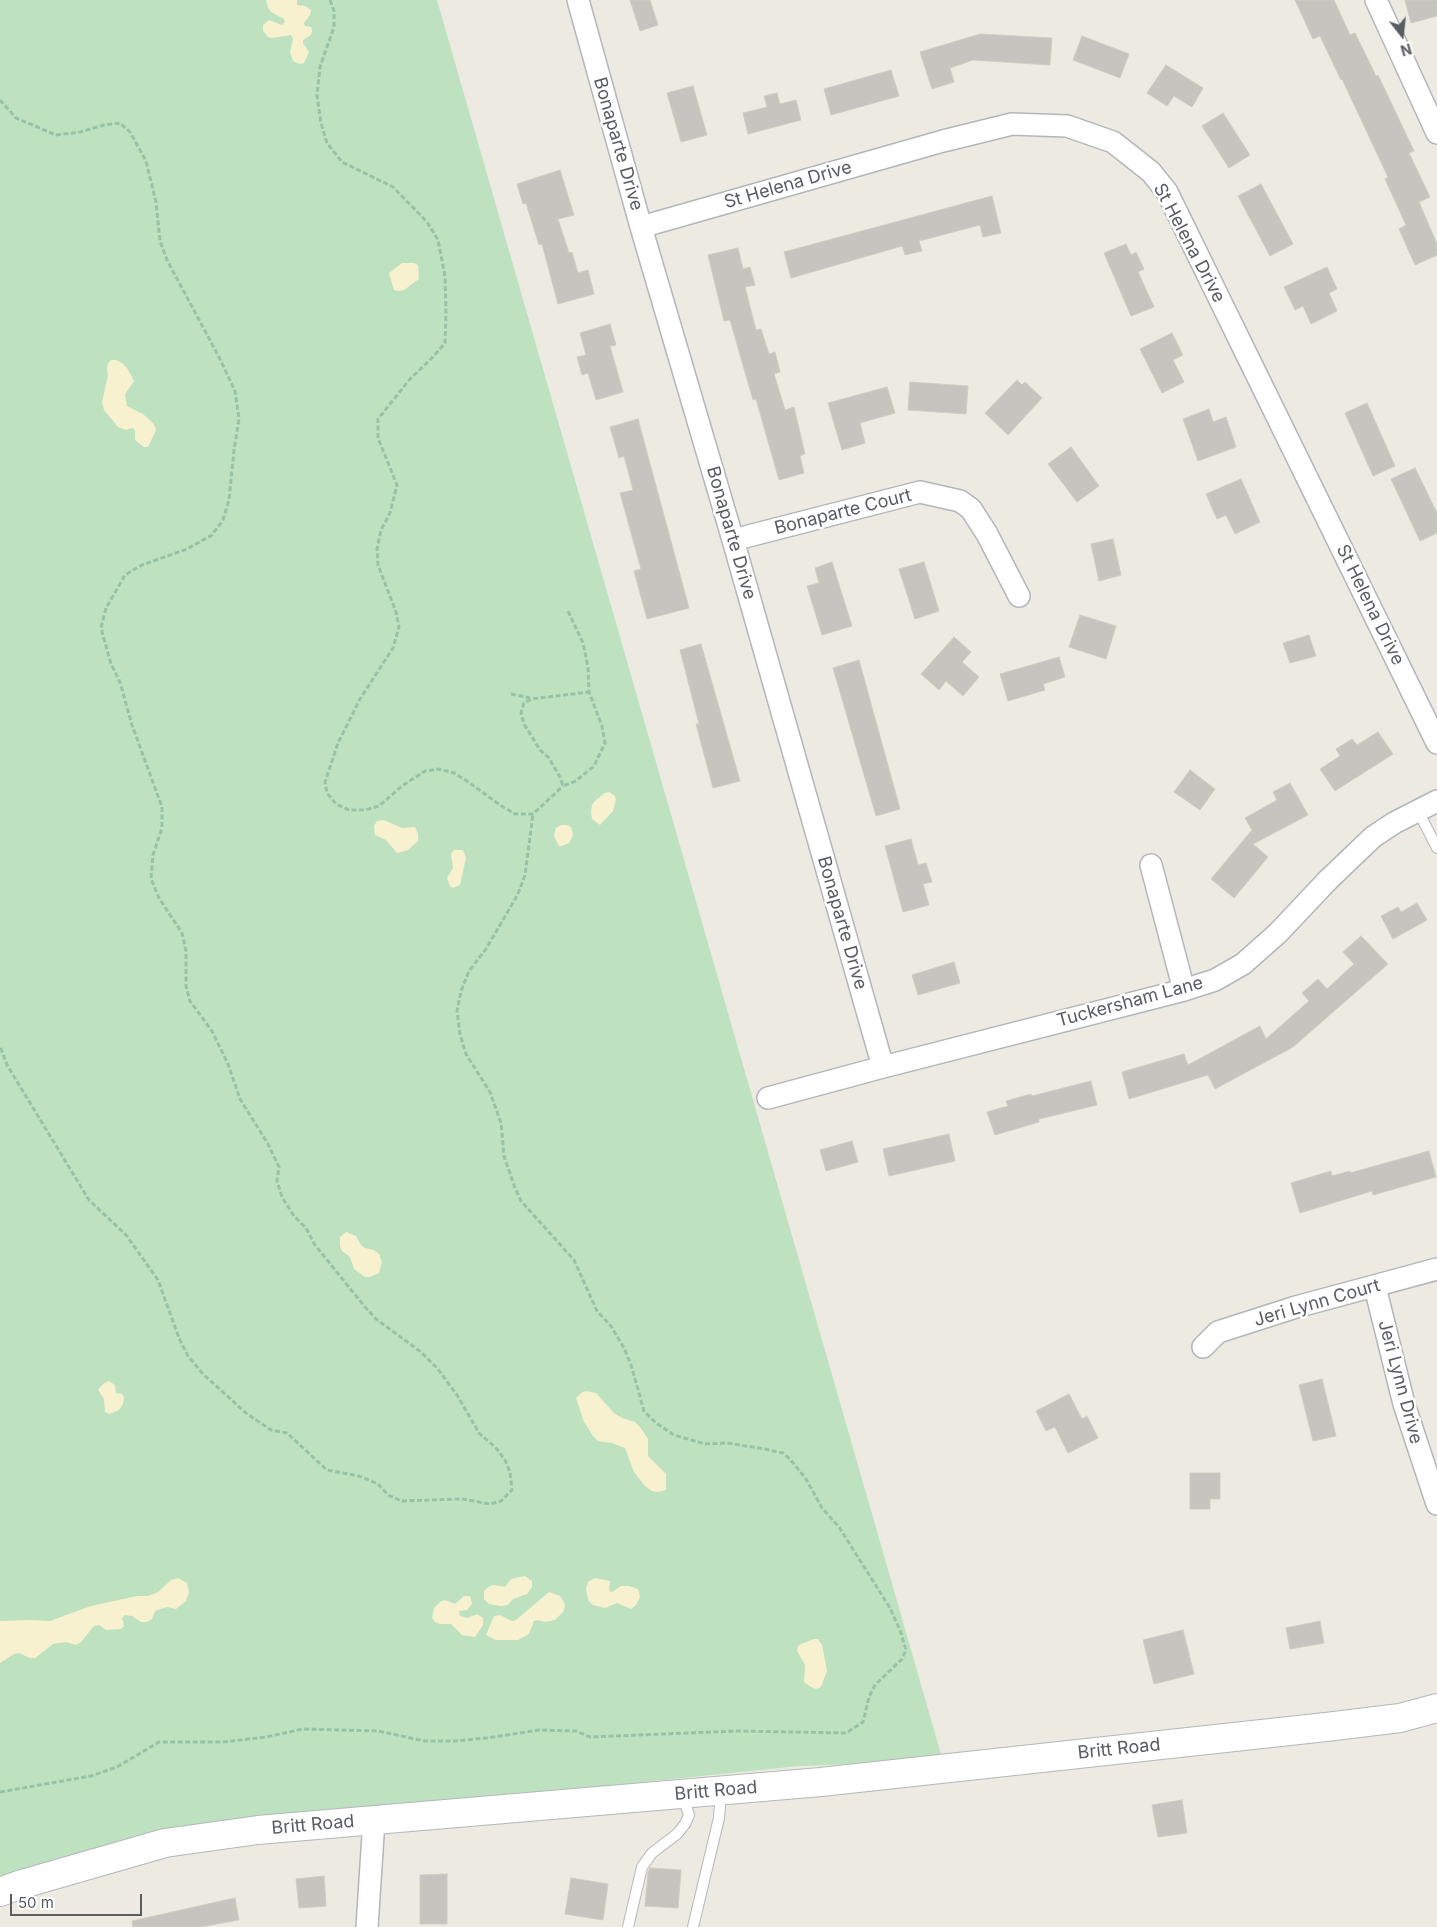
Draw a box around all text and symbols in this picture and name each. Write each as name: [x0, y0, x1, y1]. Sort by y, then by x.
north arrow: [1377, 10, 1427, 60]
text: N: [1399, 40, 1414, 60]
street label: Bonaparte Drive: [589, 75, 647, 213]
street label: St Helena Drive: [722, 156, 854, 214]
street label: St Helena Drive: [1149, 180, 1229, 306]
street label: Bonaparte Drive: [702, 464, 760, 602]
street label: Bonaparte Court: [772, 485, 914, 539]
street label: St Helena Drive: [1331, 541, 1409, 669]
street label: Bonaparte Drive: [813, 854, 871, 992]
street label: Tuckersham Lane: [1055, 972, 1205, 1032]
street label: Jeri Lynn Court: [1251, 1275, 1383, 1331]
street label: Jeri Lynn Drive: [1373, 1318, 1427, 1446]
street label: Britt Road: [1077, 1734, 1161, 1764]
street label: Britt Road: [674, 1777, 758, 1805]
street label: Britt Road: [271, 1811, 355, 1839]
scale bar: [12, 1884, 145, 1916]
text: 50 m: [18, 1893, 54, 1912]

